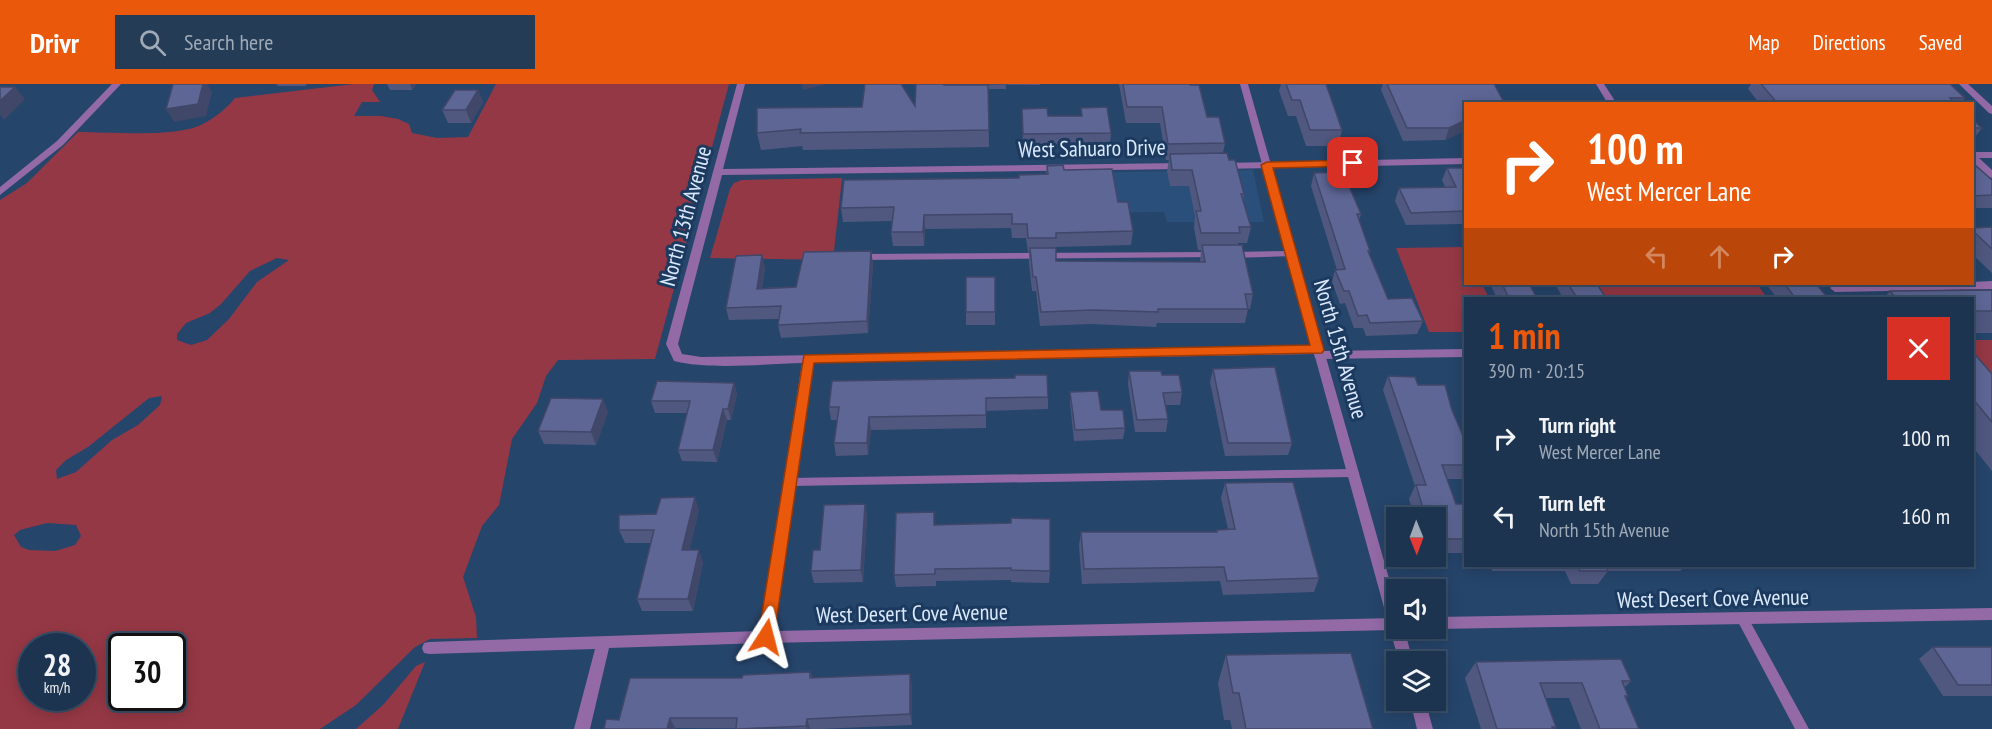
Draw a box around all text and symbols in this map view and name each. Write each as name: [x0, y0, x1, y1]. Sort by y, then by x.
search box: [115, 15, 535, 69]
text: Drivr: [30, 24, 79, 61]
icon: search: [136, 26, 169, 59]
text: Search here: [184, 28, 273, 56]
text: Map: [1749, 29, 1780, 56]
text: Directions: [1813, 29, 1886, 56]
text: Saved: [1919, 29, 1962, 56]
text: 100 m: [1587, 121, 1684, 176]
icon: right: [1488, 126, 1566, 204]
street label: West Sahuaro Drive: [1018, 133, 1166, 163]
pin: [1327, 137, 1378, 188]
street label: North 13th Avenue: [653, 143, 717, 289]
icon: arrive: [1336, 146, 1369, 179]
text: West Mercer Lane: [1587, 174, 1751, 208]
icon: left: [1640, 240, 1673, 273]
icon: ahead: [1703, 240, 1736, 273]
icon: right: [1766, 240, 1799, 273]
street label: North 15th Avenue: [1308, 276, 1374, 422]
text: 1 min: [1488, 312, 1561, 359]
button: close: [1887, 317, 1950, 380]
text: 390 m · 20:15: [1488, 358, 1585, 384]
text: Turn right: [1539, 411, 1616, 439]
icon: right: [1488, 422, 1521, 455]
text: 100 m: [1901, 424, 1950, 452]
text: West Mercer Lane: [1539, 439, 1661, 465]
text: Turn left: [1539, 489, 1605, 517]
icon: left: [1488, 500, 1521, 533]
text: 160 m: [1901, 502, 1950, 530]
north arrow: [1386, 507, 1446, 567]
map controls: [1386, 507, 1446, 711]
text: North 15th Avenue: [1539, 517, 1669, 543]
button: sound: [1386, 579, 1446, 639]
street label: West Desert Cove Avenue: [1617, 582, 1809, 614]
street label: West Desert Cove Avenue: [816, 597, 1008, 629]
position arrow: [734, 605, 798, 669]
speed limit sign: 30: [108, 633, 186, 711]
text: 28: [43, 645, 71, 684]
button: layers: [1386, 651, 1446, 711]
text: km/h: [44, 678, 70, 697]

